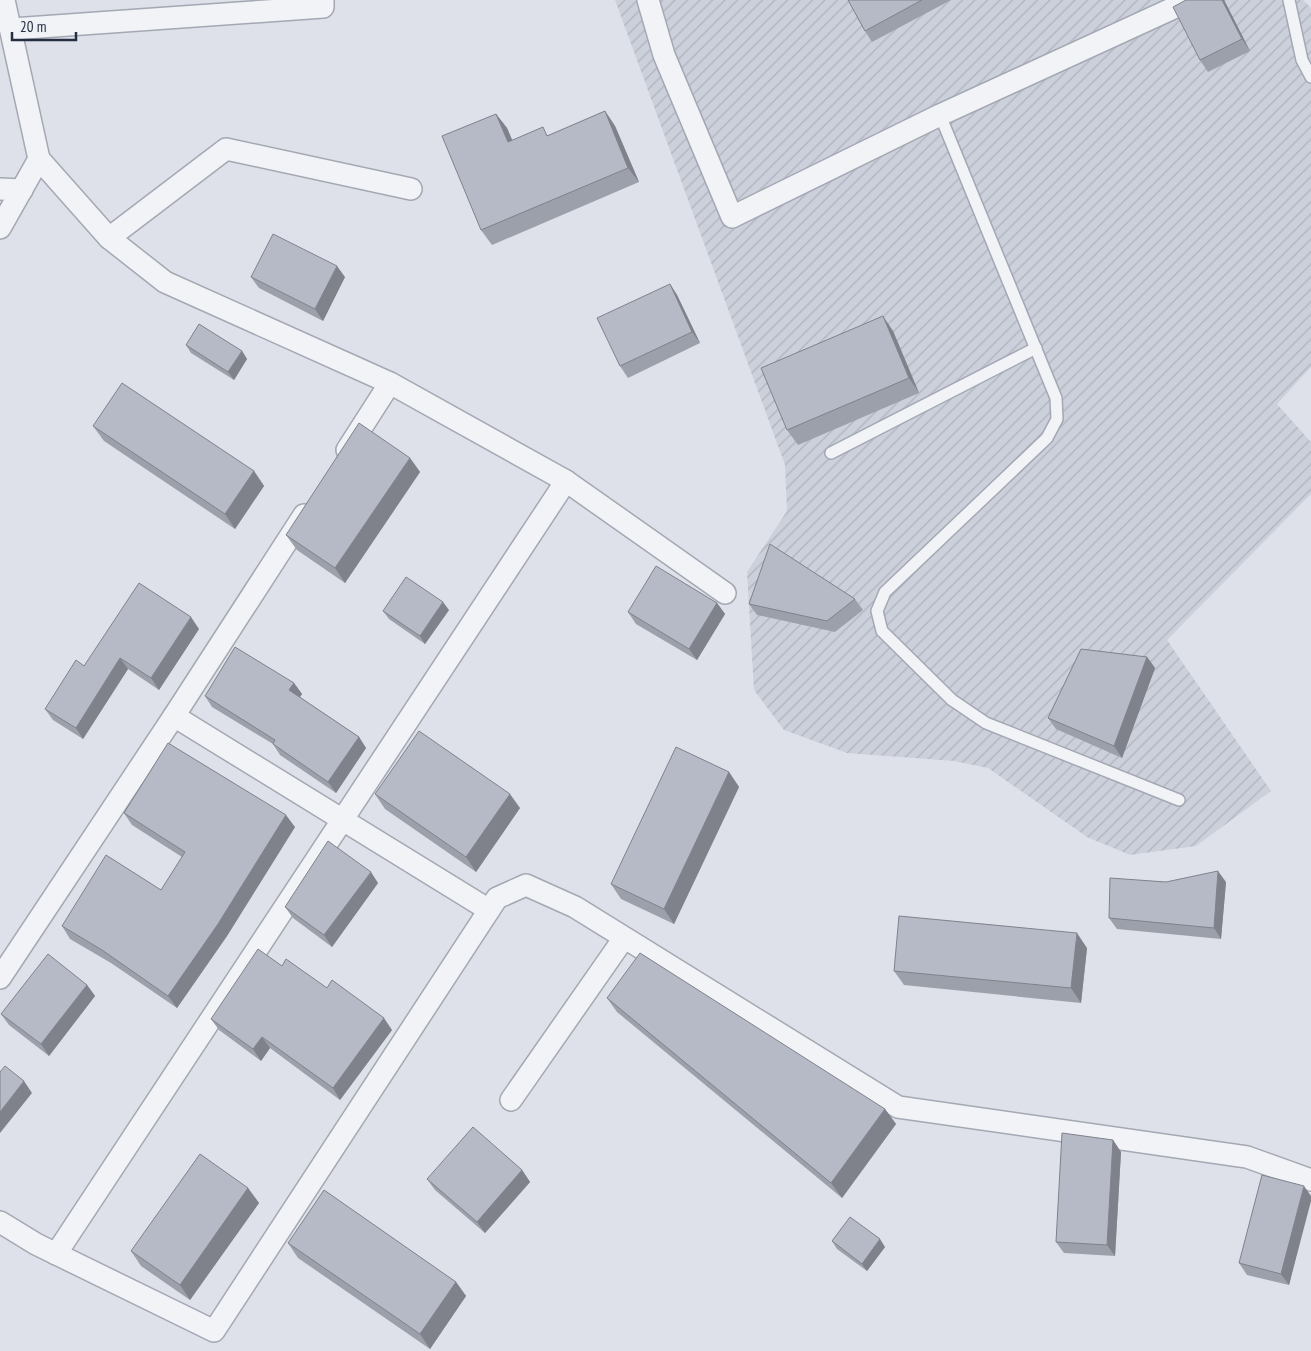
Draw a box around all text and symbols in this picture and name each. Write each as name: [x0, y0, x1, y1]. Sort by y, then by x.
scale bar: [12, 10, 76, 42]
text: 20 m: [20, 17, 46, 36]

